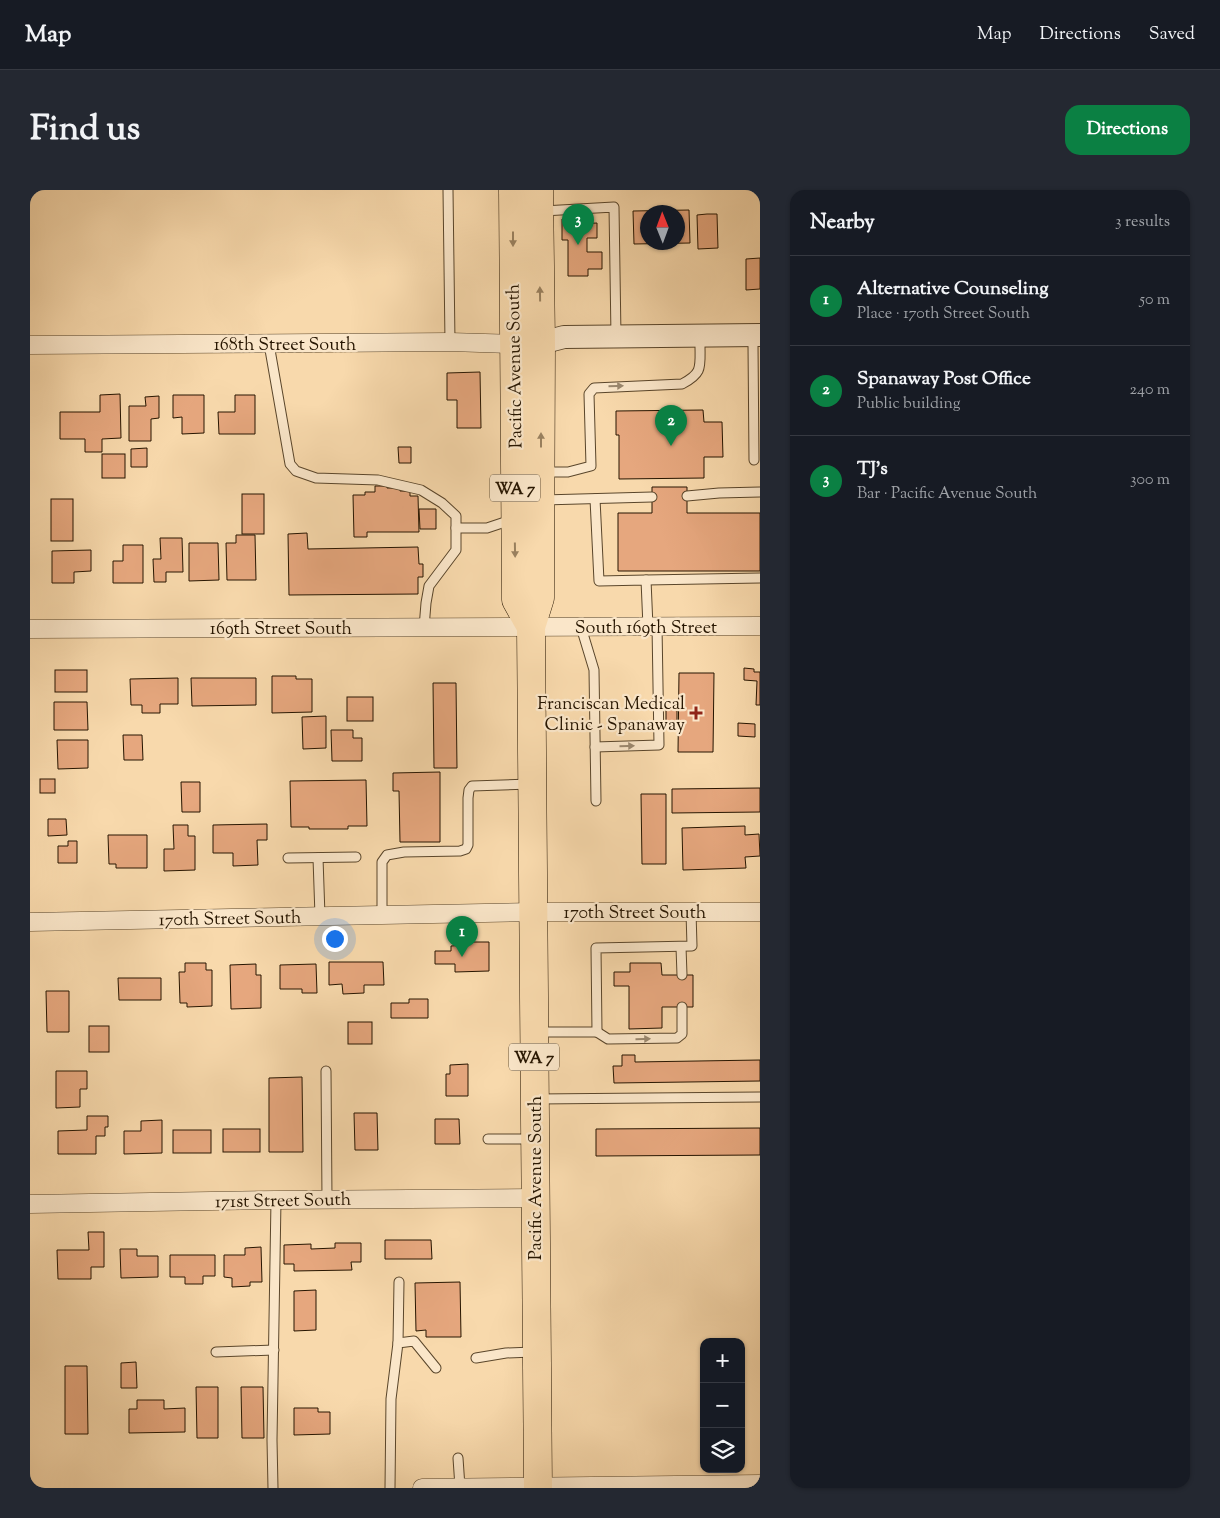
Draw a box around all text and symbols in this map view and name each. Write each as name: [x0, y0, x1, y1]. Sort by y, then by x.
text: Map: [25, 18, 71, 52]
text: Map: [977, 22, 1012, 48]
text: Directions: [1040, 22, 1121, 48]
text: Saved: [1149, 22, 1195, 48]
text: Find us: [30, 105, 140, 156]
button: Directions: [1065, 105, 1190, 155]
pin: 3: [562, 204, 594, 245]
north arrow: [640, 205, 685, 250]
text: Nearby: [810, 208, 875, 238]
text: 3 results: [1115, 211, 1170, 234]
one-way arrow: [509, 231, 517, 247]
text: Alternative Counseling: [857, 276, 1048, 303]
street label: Pacific Avenue South: [502, 283, 530, 448]
one-way arrow: [536, 286, 544, 302]
text: 1: [823, 289, 829, 312]
text: 50 m: [1139, 289, 1170, 312]
text: Place · 170th Street South: [857, 303, 1030, 326]
street label: 168th Street South: [214, 333, 357, 359]
text: Spanaway Post Office: [857, 366, 1031, 393]
text: 2: [822, 379, 830, 402]
text: 240 m: [1129, 379, 1170, 402]
one-way arrow: [608, 382, 624, 390]
text: Public building: [857, 393, 961, 416]
pin: 2: [655, 405, 687, 446]
one-way arrow: [537, 432, 545, 448]
text: TJ's: [857, 456, 888, 483]
text: 3: [823, 469, 829, 492]
text: 300 m: [1130, 469, 1170, 492]
road number: WA 7: [490, 474, 540, 502]
text: Bar · Pacific Avenue South: [857, 483, 1037, 506]
one-way arrow: [511, 542, 519, 558]
street label: South 169th Street: [575, 616, 717, 642]
street label: 169th Street South: [210, 617, 353, 643]
place label: Franciscan Medical Clinic - Spanaway: [537, 692, 685, 739]
marker: Franciscan Medical Clinic - Spanaway: [689, 706, 703, 720]
one-way arrow: [619, 742, 635, 750]
street label: 170th Street South: [564, 901, 707, 927]
street label: 170th Street South: [158, 906, 302, 934]
pin: 1: [446, 916, 478, 957]
your location: [322, 926, 348, 952]
one-way arrow: [636, 1034, 652, 1042]
road number: WA 7: [509, 1044, 559, 1070]
street label: Pacific Avenue South: [524, 1095, 550, 1260]
street label: 171st Street South: [215, 1188, 352, 1216]
map controls: [700, 1338, 745, 1473]
button: +: [700, 1338, 745, 1383]
button: −: [700, 1383, 745, 1428]
button: layers: [700, 1428, 745, 1473]

